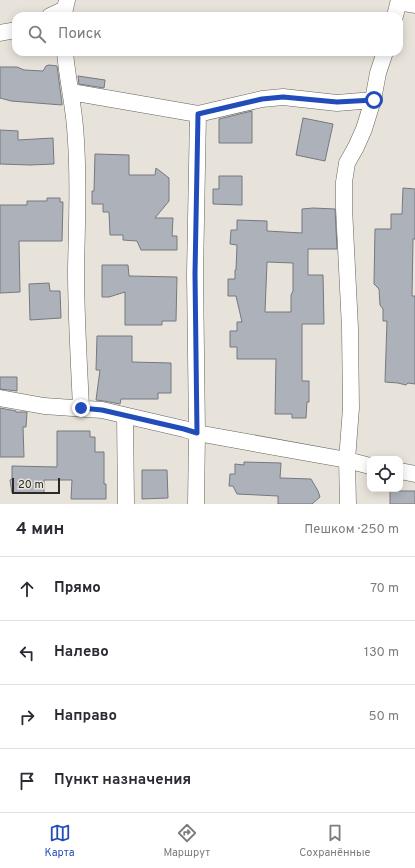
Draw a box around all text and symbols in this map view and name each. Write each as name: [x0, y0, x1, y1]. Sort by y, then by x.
search box: [12, 12, 403, 56]
icon: search: [26, 23, 48, 45]
text: Поиск: [58, 25, 102, 44]
route start: [365, 91, 383, 109]
route end: [72, 399, 90, 417]
map controls: [367, 456, 403, 492]
button: locate: [367, 456, 403, 492]
scale bar: [12, 476, 60, 495]
text: 20 m: [18, 478, 44, 492]
text: 4 мин: [16, 519, 64, 541]
text: Пешком · 250 m: [304, 522, 399, 538]
icon: ahead: [16, 578, 38, 600]
text: Прямо: [54, 579, 101, 598]
text: 70 m: [370, 581, 399, 597]
icon: left: [16, 642, 38, 664]
text: Налево: [54, 643, 109, 662]
text: 130 m: [364, 645, 399, 661]
icon: right: [16, 706, 38, 728]
text: Направо: [54, 707, 117, 726]
text: 50 m: [369, 709, 399, 725]
icon: arrive: [16, 770, 38, 792]
text: Пункт назначения: [54, 771, 191, 790]
tab: Карта: [44, 822, 75, 860]
tab: Маршрут: [163, 822, 210, 860]
tab: Сохранённые: [299, 822, 371, 860]

